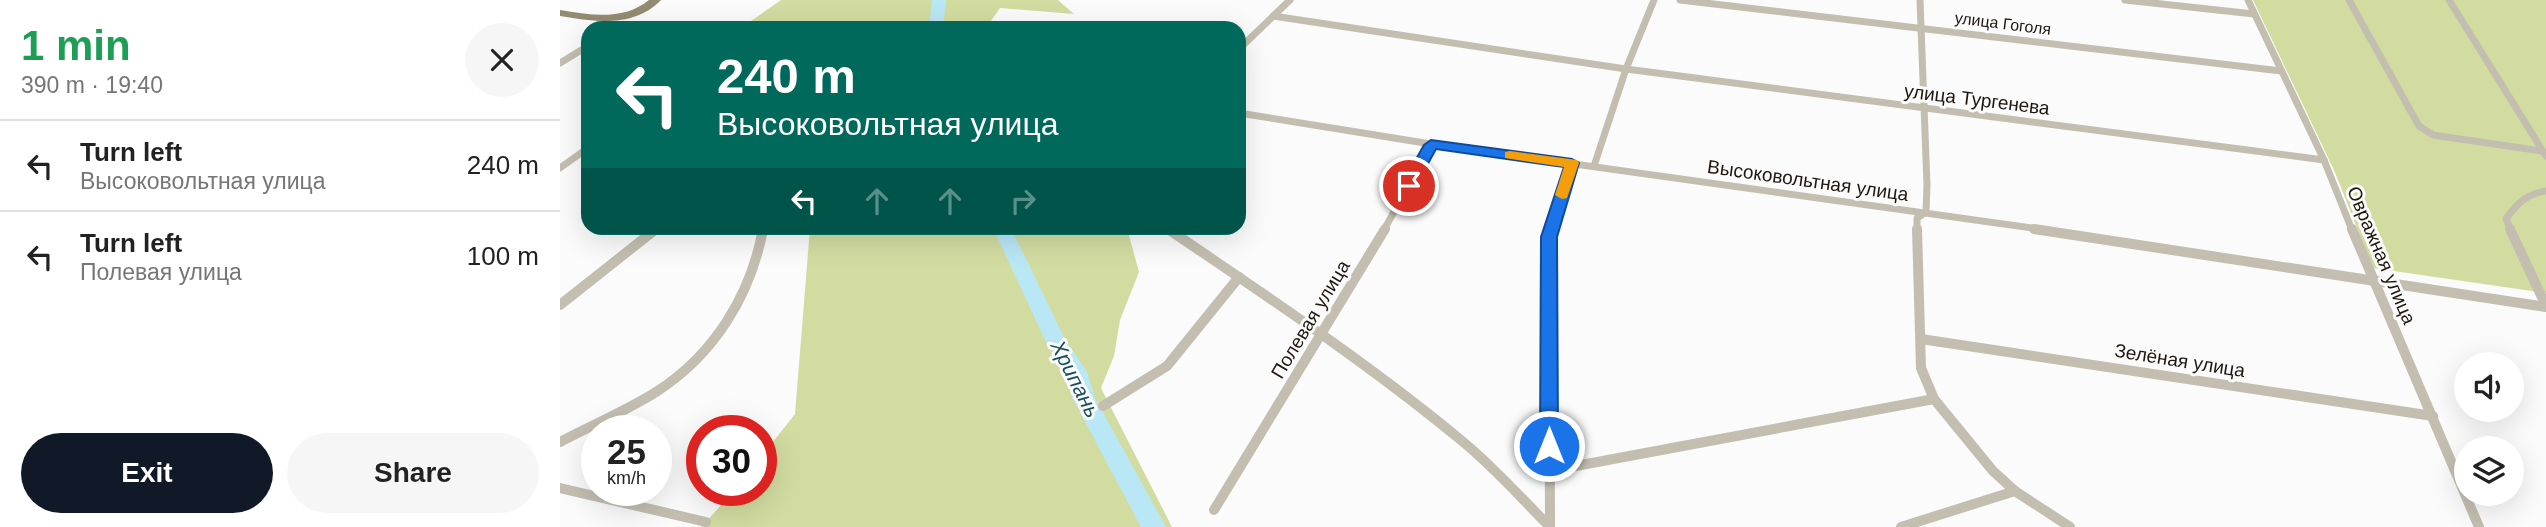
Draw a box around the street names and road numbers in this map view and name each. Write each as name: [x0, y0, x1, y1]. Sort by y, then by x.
street label: улица Гоголя: [1954, 9, 2052, 38]
street label: улица Тургенева: [1903, 80, 2051, 119]
street label: Высоковольтная улица: [1706, 156, 1910, 205]
street label: Овражная улица: [2343, 183, 2420, 328]
street label: Полевая улица: [1267, 256, 1354, 382]
street label: Зелёная улица: [2113, 340, 2247, 381]

